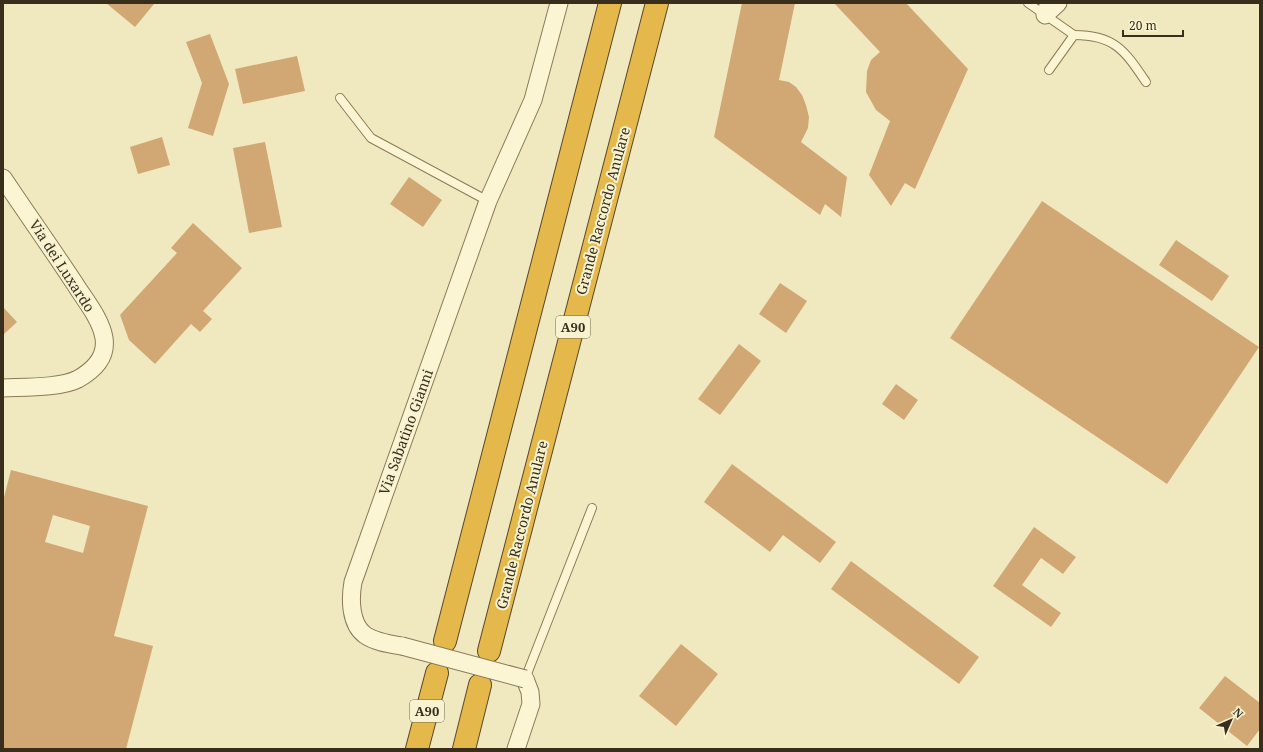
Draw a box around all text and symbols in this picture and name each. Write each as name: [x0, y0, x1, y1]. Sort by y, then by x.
scale bar: [1123, 12, 1183, 38]
text: 20 m: [1129, 17, 1157, 34]
street label: Grande Raccordo Anulare: [571, 125, 634, 297]
street label: Via dei Luxardo: [25, 216, 99, 316]
road number: A90: [556, 316, 590, 338]
street label: Via Sabatino Gianni: [374, 366, 437, 497]
street label: Grande Raccordo Anulare: [491, 439, 552, 611]
road number: A90: [410, 700, 444, 722]
north arrow: [1211, 700, 1251, 740]
text: N: [1230, 704, 1247, 721]

